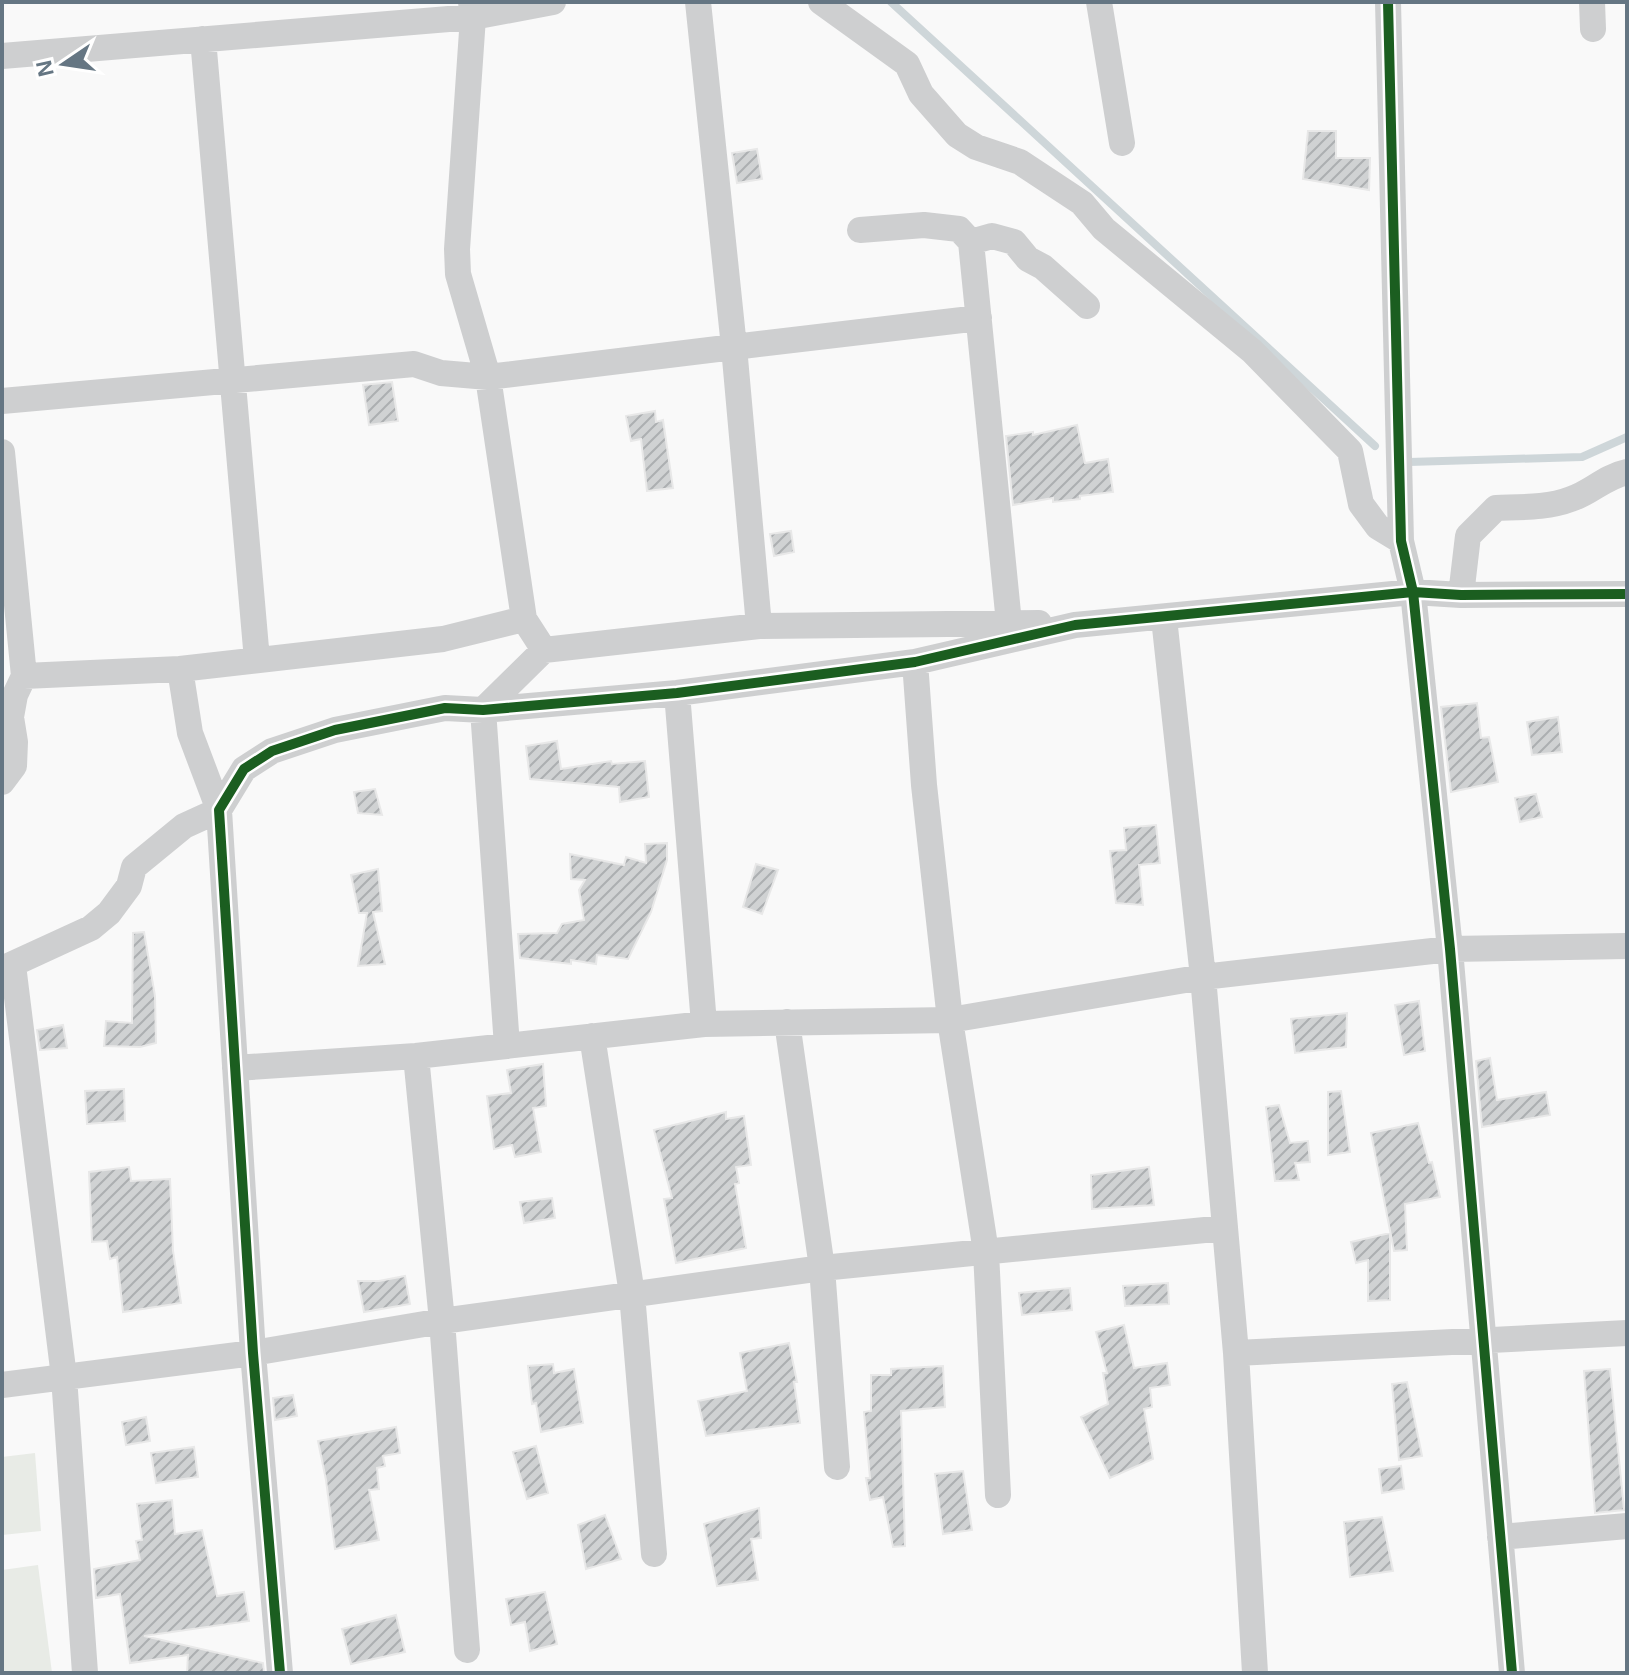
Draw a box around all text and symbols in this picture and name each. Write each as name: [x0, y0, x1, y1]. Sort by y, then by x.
north arrow: [24, 24, 104, 104]
text: N: [31, 58, 59, 79]

